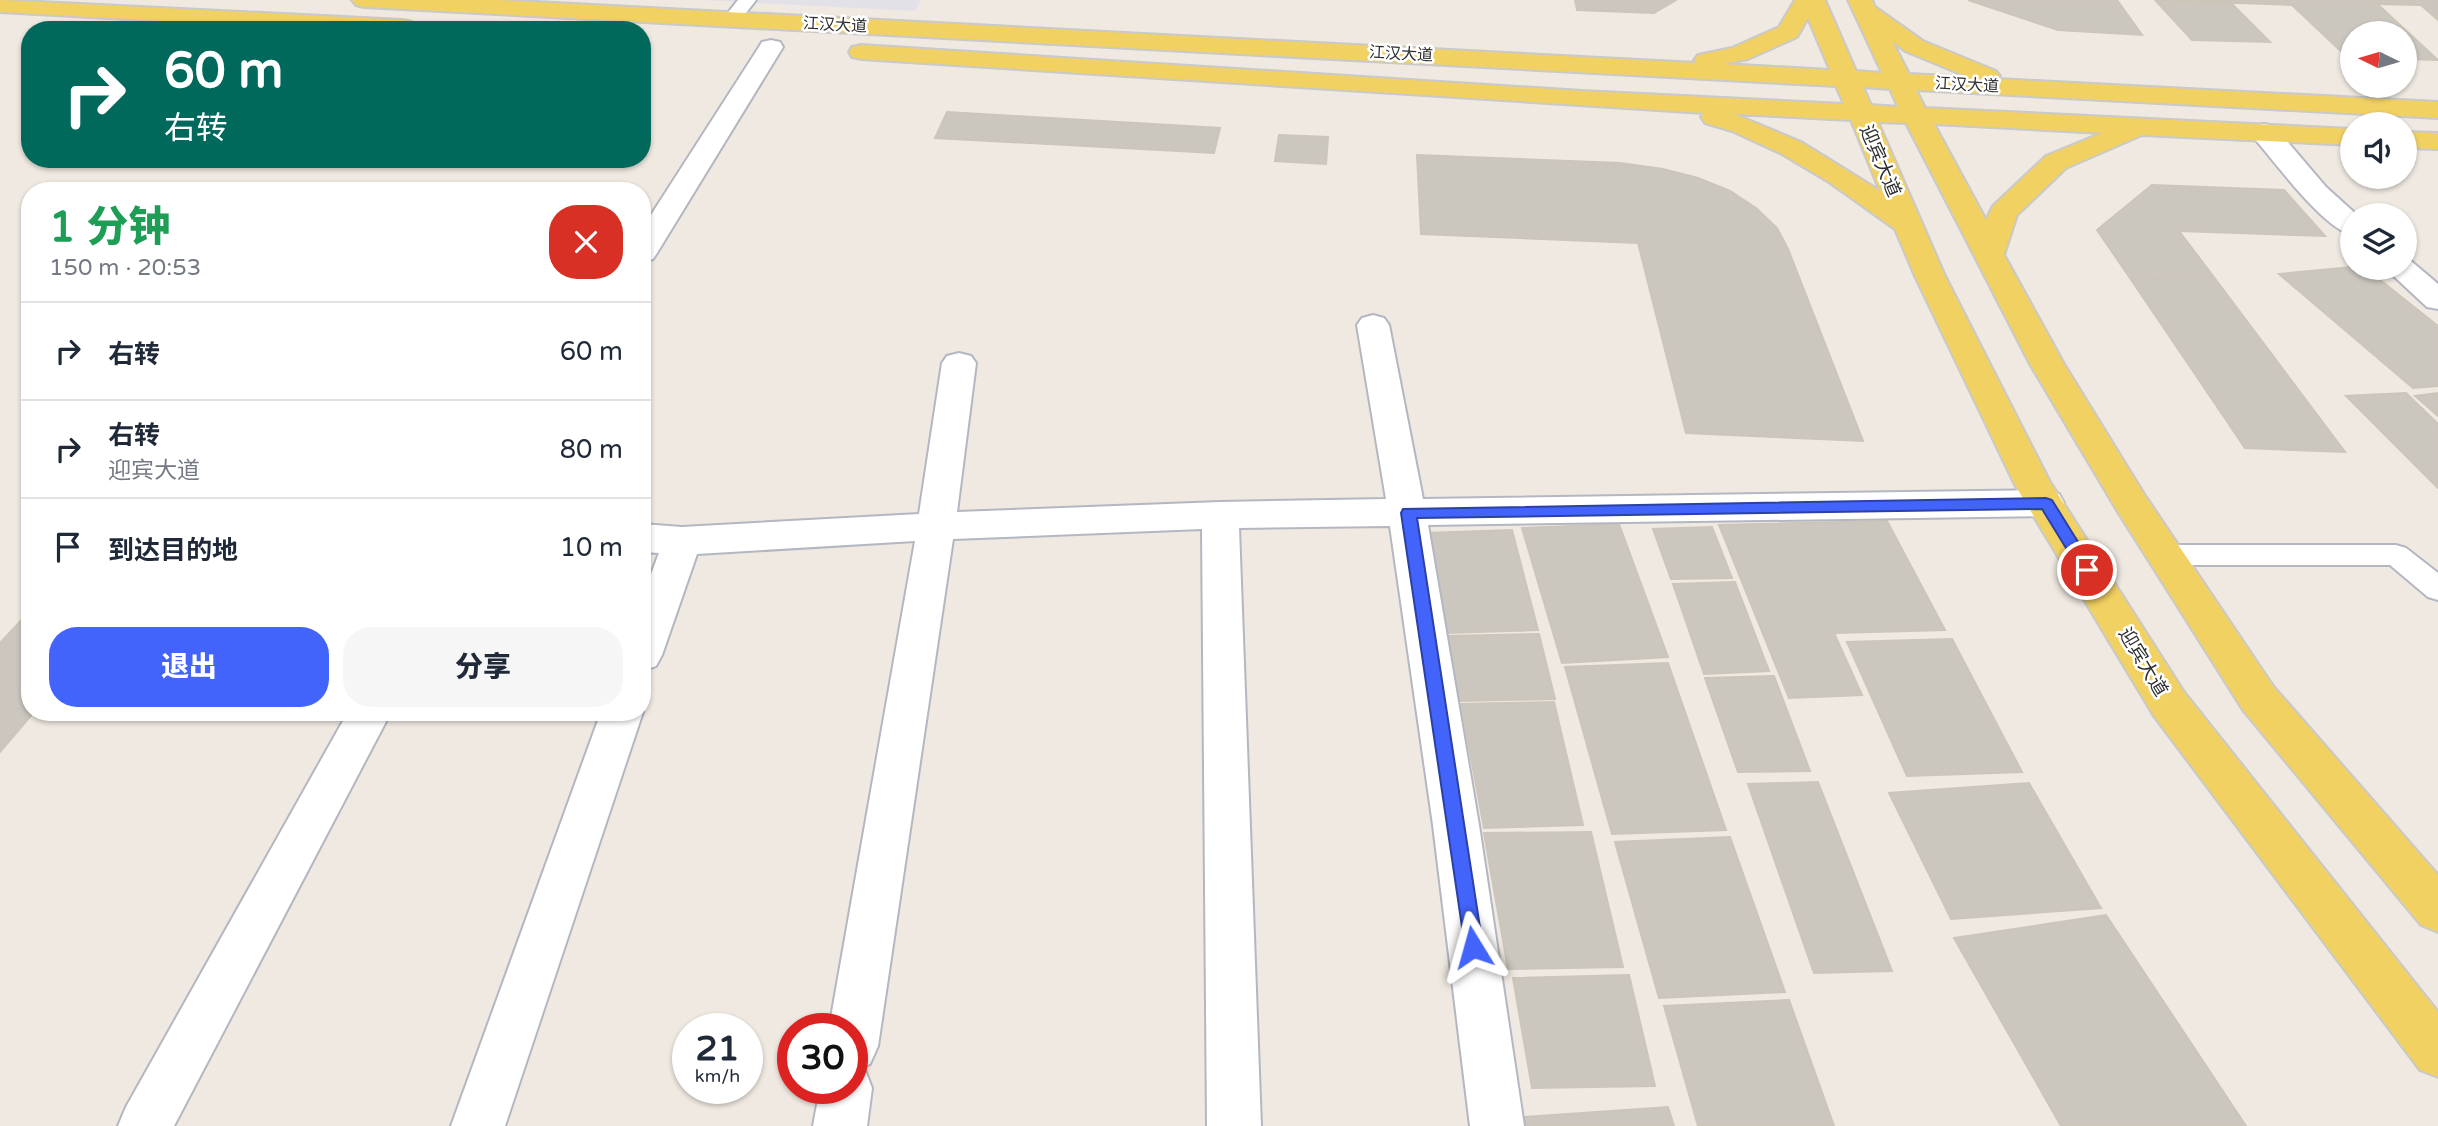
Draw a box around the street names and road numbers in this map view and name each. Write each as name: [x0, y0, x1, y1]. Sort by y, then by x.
street label: 江汉大道: [803, 13, 867, 37]
street label: 江汉大道: [1369, 42, 1433, 66]
street label: 江汉大道: [1935, 73, 1999, 97]
street label: 迎宾大道: [1855, 122, 1905, 200]
street label: 迎宾大道: [2114, 624, 2172, 700]

